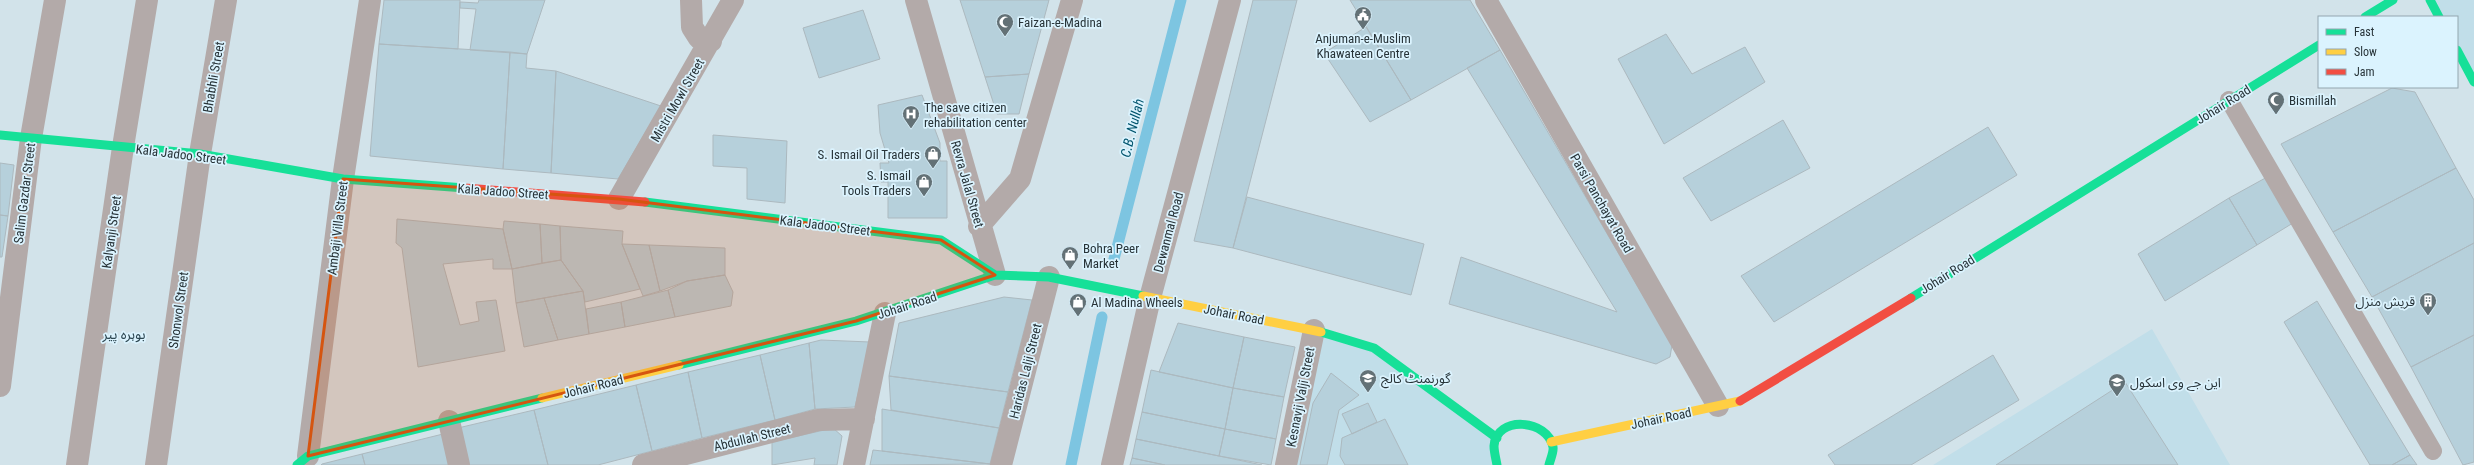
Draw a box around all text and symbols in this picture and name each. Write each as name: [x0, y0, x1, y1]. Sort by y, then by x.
public building icon: Anjuman-e-Muslim Khawateen Centre: [1353, 5, 1373, 30]
mosque icon: Faizan-e-Madina: [995, 12, 1015, 37]
place label: Faizan-e-Madina: [1018, 15, 1102, 30]
legend: [2318, 16, 2458, 88]
text: Fast: [2354, 25, 2375, 39]
place label: Anjuman-e-Muslim Khawateen Centre: [1315, 31, 1411, 61]
street label: Bhabhli Street: [200, 40, 227, 114]
text: Slow: [2354, 45, 2377, 59]
street label: Mistri Mowl Street: [648, 56, 707, 145]
text: Jam: [2354, 65, 2375, 79]
street label: Johair Road: [2193, 82, 2253, 127]
mosque icon: Bismillah: [2266, 90, 2286, 115]
place label: Bismillah: [2289, 93, 2336, 108]
water label: C.B. Nullah: [1117, 97, 1147, 159]
place label: The save citizen rehabilitation center: [924, 100, 1027, 130]
hospital icon: The save citizen rehabilitation center: [901, 104, 921, 129]
street label: Revra Jalal Street: [948, 139, 987, 229]
street label: Salim Gazdar Street: [11, 142, 38, 244]
street label: Kala Jadoo Street: [135, 142, 227, 168]
shop icon: S. Ismail Oil Traders: [923, 144, 943, 169]
place label: S. Ismail Oil Traders: [818, 147, 920, 162]
street label: Parsi Panchayat Road: [1567, 151, 1636, 255]
place label: S. Ismail Tools Traders: [842, 168, 911, 198]
shop icon: S. Ismail Tools Traders: [914, 172, 934, 197]
street label: Ambaji Villa Street: [324, 180, 351, 276]
street label: Kala Jadoo Street: [457, 181, 549, 202]
street label: Dewanmal Road: [1151, 190, 1186, 274]
street label: Kalyanji Street: [99, 194, 124, 270]
street label: Kala Jadoo Street: [779, 213, 871, 239]
place label: Bohra Peer Market: [1083, 241, 1139, 271]
shop icon: Bohra Peer Market: [1060, 245, 1080, 270]
street label: Johair Road: [1917, 252, 1977, 297]
street label: Shonwol Street: [166, 271, 191, 349]
street label: Johair Road: [876, 289, 939, 322]
building icon: قریش منزل: [2418, 291, 2438, 316]
shop icon: Al Madina Wheels: [1068, 292, 1088, 317]
place label: قریش منزل: [2356, 294, 2415, 310]
place label: Al Madina Wheels: [1091, 295, 1183, 310]
street label: Johair Road: [1202, 301, 1265, 328]
street label: Haridas Lalji Street: [1006, 322, 1045, 420]
district label: بوہرہ پیر: [102, 326, 146, 344]
street label: Kesnavji Valji Street: [1283, 346, 1318, 448]
school or university icon: گورنمنٹ کالج: [1358, 368, 1378, 393]
place label: گورنمنٹ کالج: [1381, 371, 1451, 389]
street label: Johair Road: [562, 372, 625, 401]
school or university icon: این جے وی اسکول: [2107, 372, 2127, 397]
place label: این جے وی اسکول: [2130, 375, 2221, 391]
street label: Johair Road: [1630, 405, 1693, 432]
street label: Abdullah Street: [712, 421, 792, 454]

